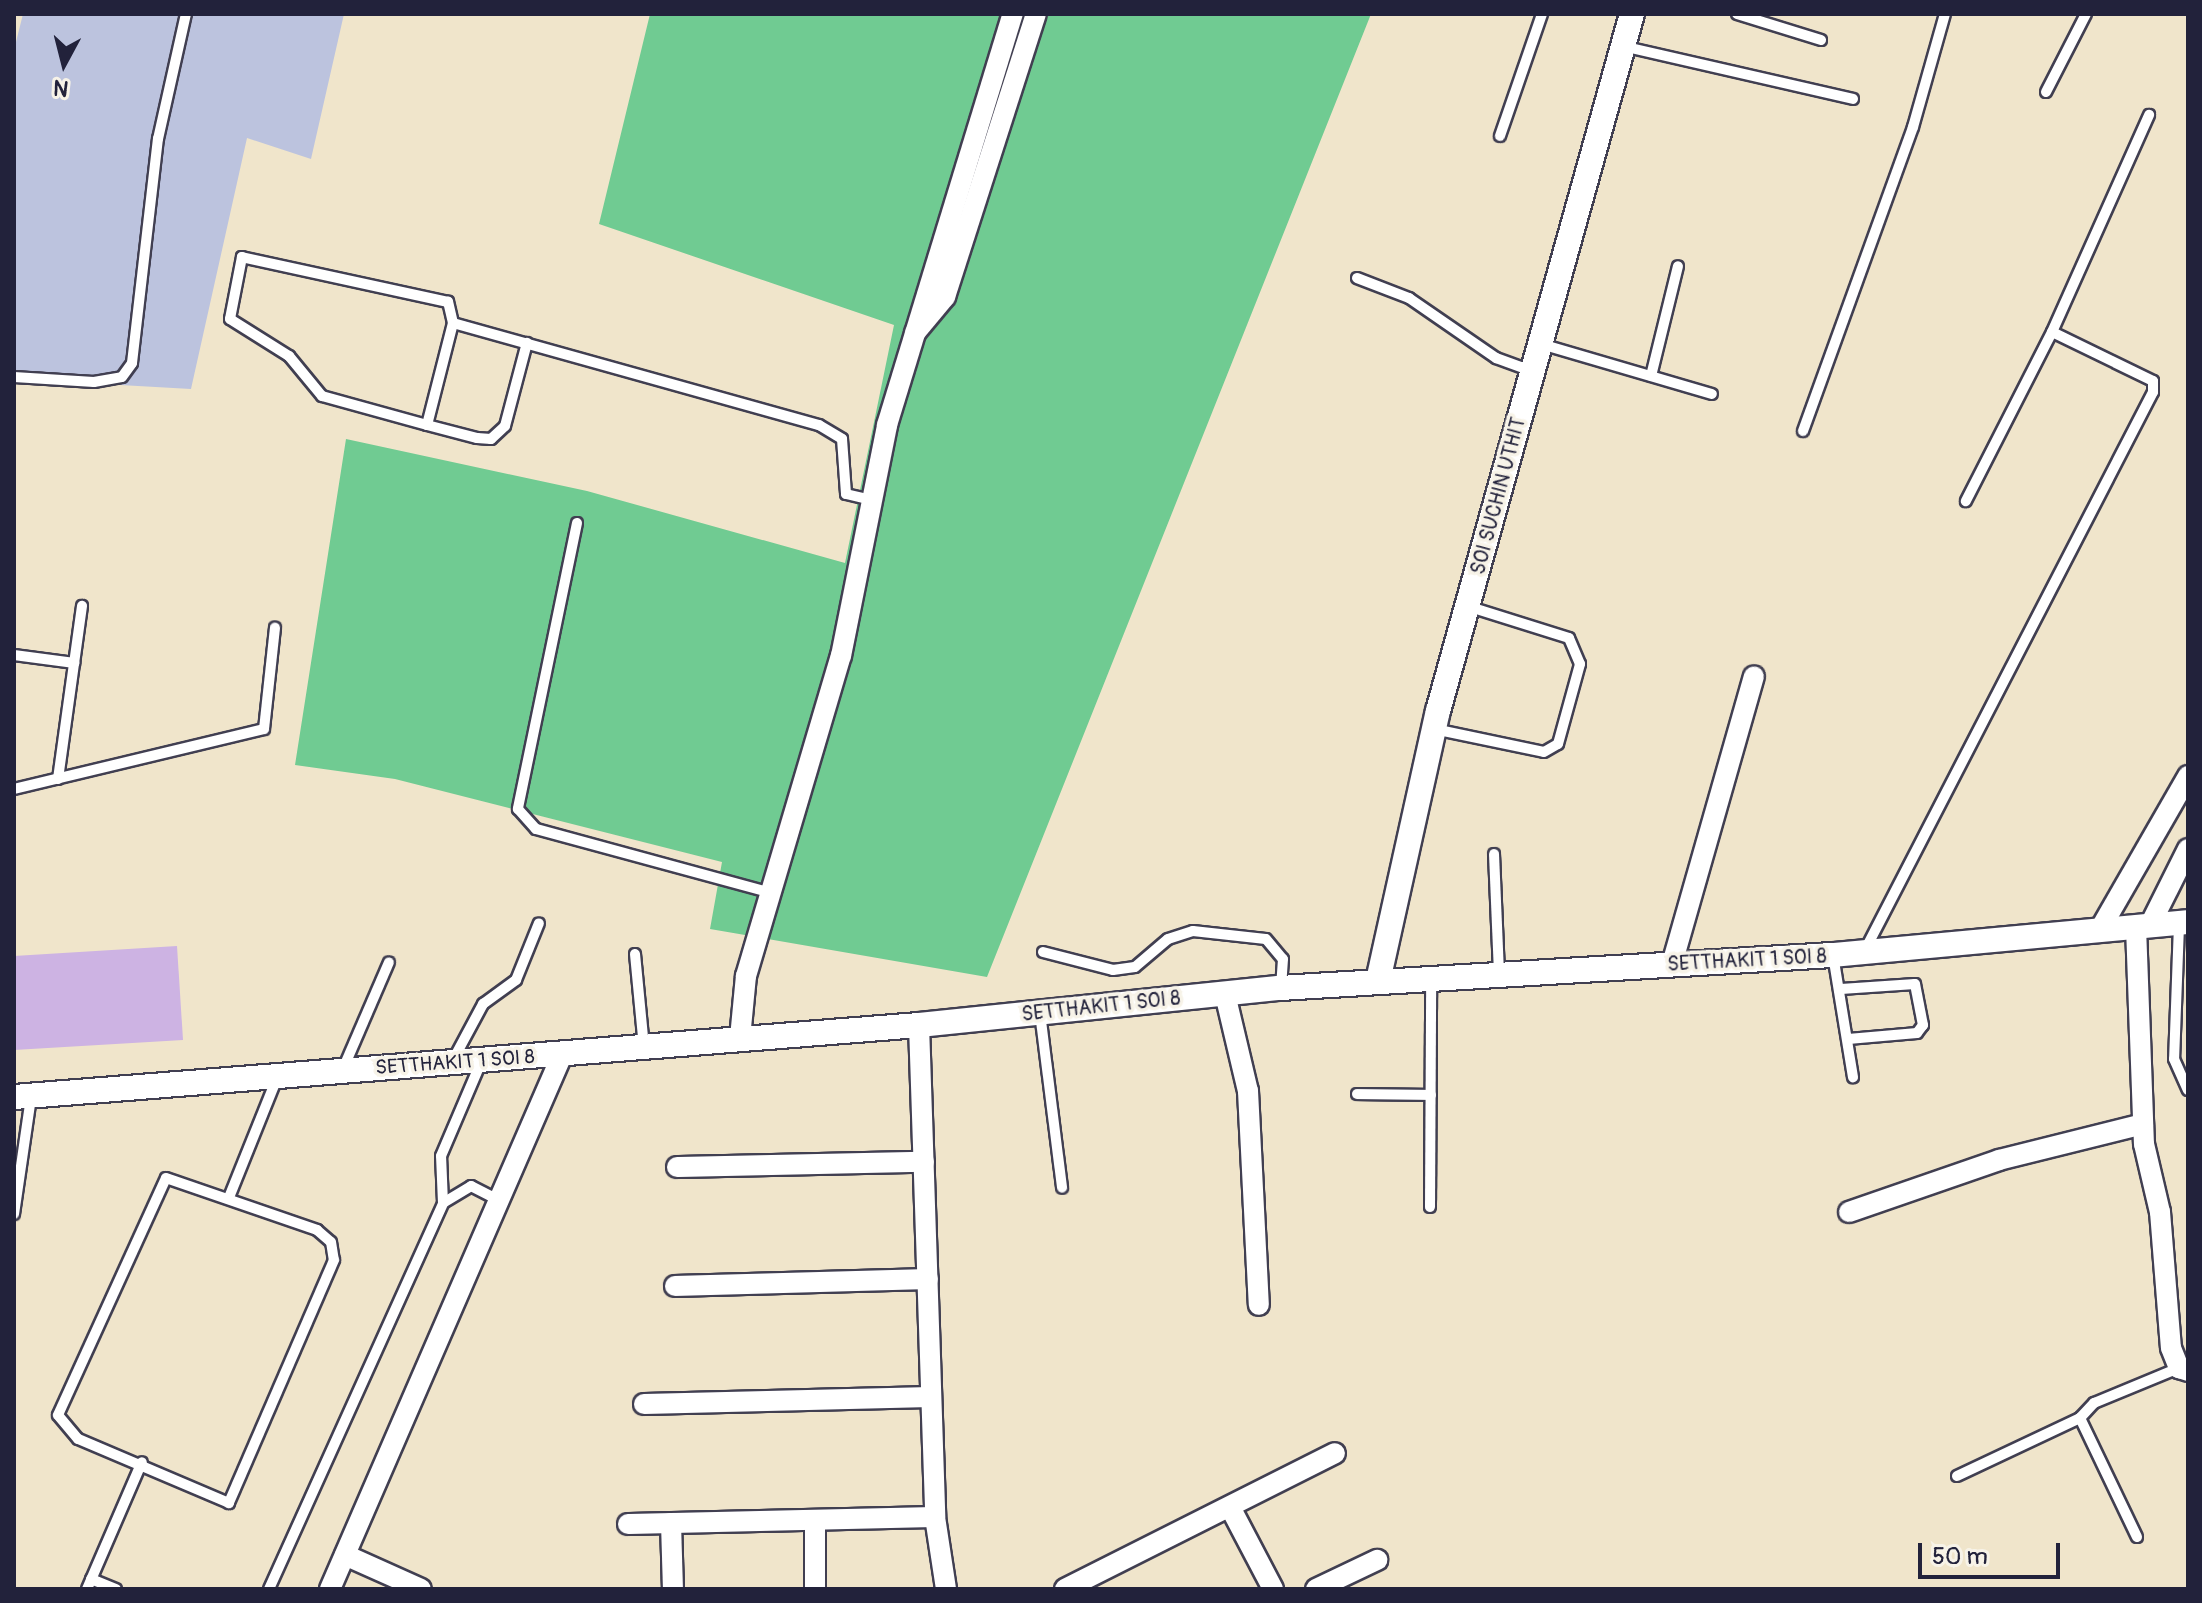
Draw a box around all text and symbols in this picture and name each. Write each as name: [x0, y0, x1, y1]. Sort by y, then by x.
north arrow: [24, 24, 104, 104]
text: N: [52, 73, 70, 103]
street label: SOI SUCHIN UTHIT: [1466, 415, 1530, 577]
street label: SETTHAKIT 1 SOI 8: [1667, 944, 1827, 976]
street label: SETTHAKIT 1 SOI 8: [1020, 986, 1182, 1026]
street label: SETTHAKIT 1 SOI 8: [375, 1044, 535, 1080]
scale bar: [1922, 1527, 2064, 1577]
text: 50 m: [1932, 1542, 1988, 1571]

